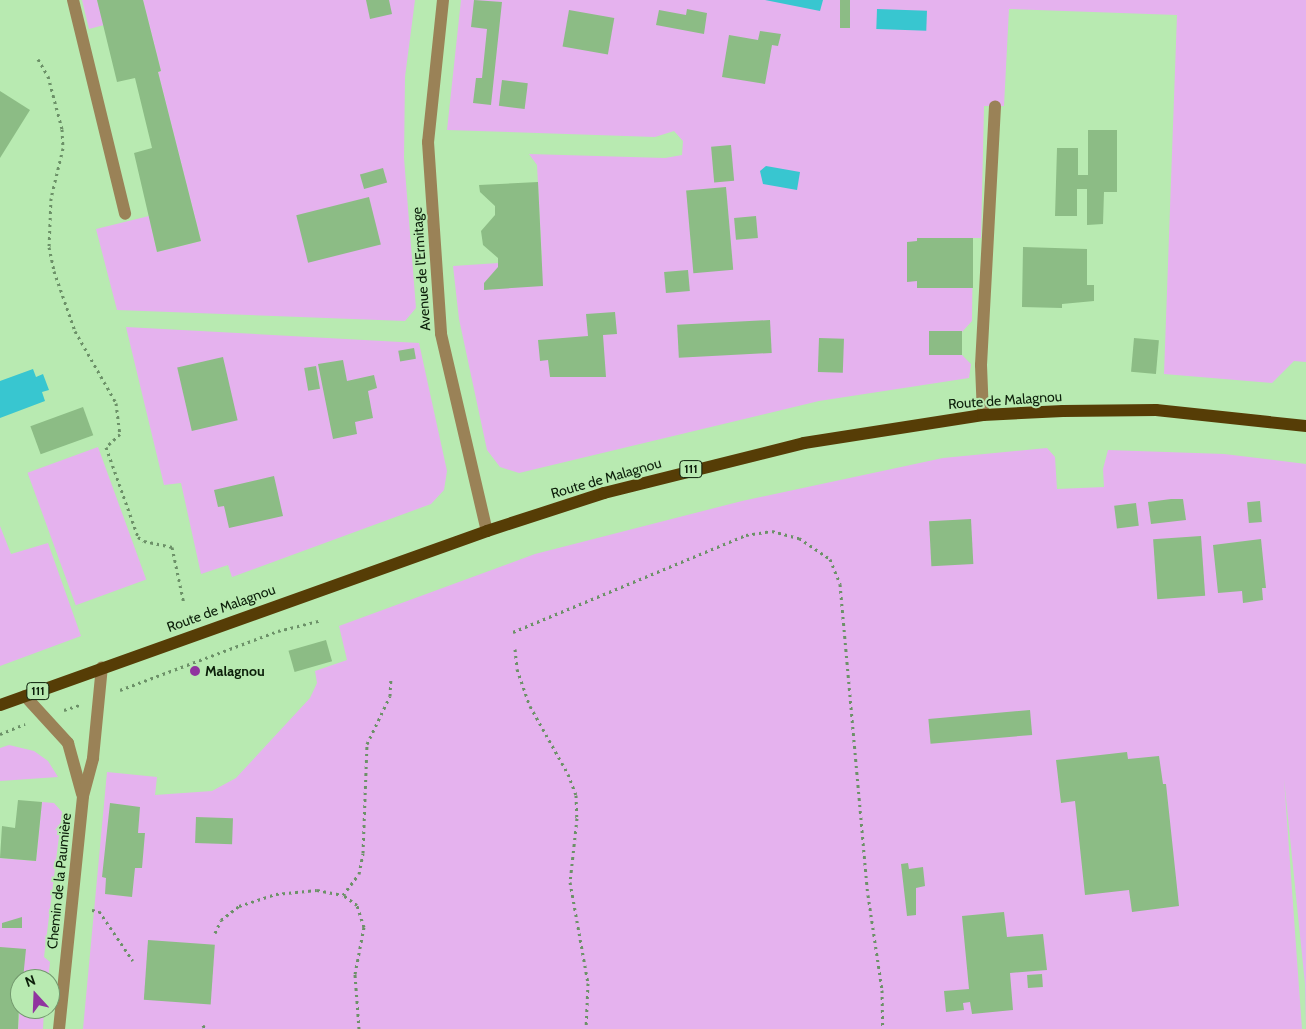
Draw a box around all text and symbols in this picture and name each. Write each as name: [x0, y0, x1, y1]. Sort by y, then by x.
street label: Avenue de l'Ermitage: [408, 207, 434, 331]
street label: Route de Malagnou: [947, 388, 1063, 412]
street label: Route de Malagnou: [549, 454, 663, 502]
road number: 111: [678, 459, 704, 478]
street label: Route de Malagnou: [164, 581, 278, 635]
place label: Malagnou: [205, 663, 265, 679]
marker: Malagnou: [189, 665, 201, 677]
road number: 111: [26, 681, 50, 700]
street label: Chemin de la Paumière: [44, 812, 74, 950]
north arrow: [10, 969, 60, 1019]
text: N: [22, 971, 38, 991]

